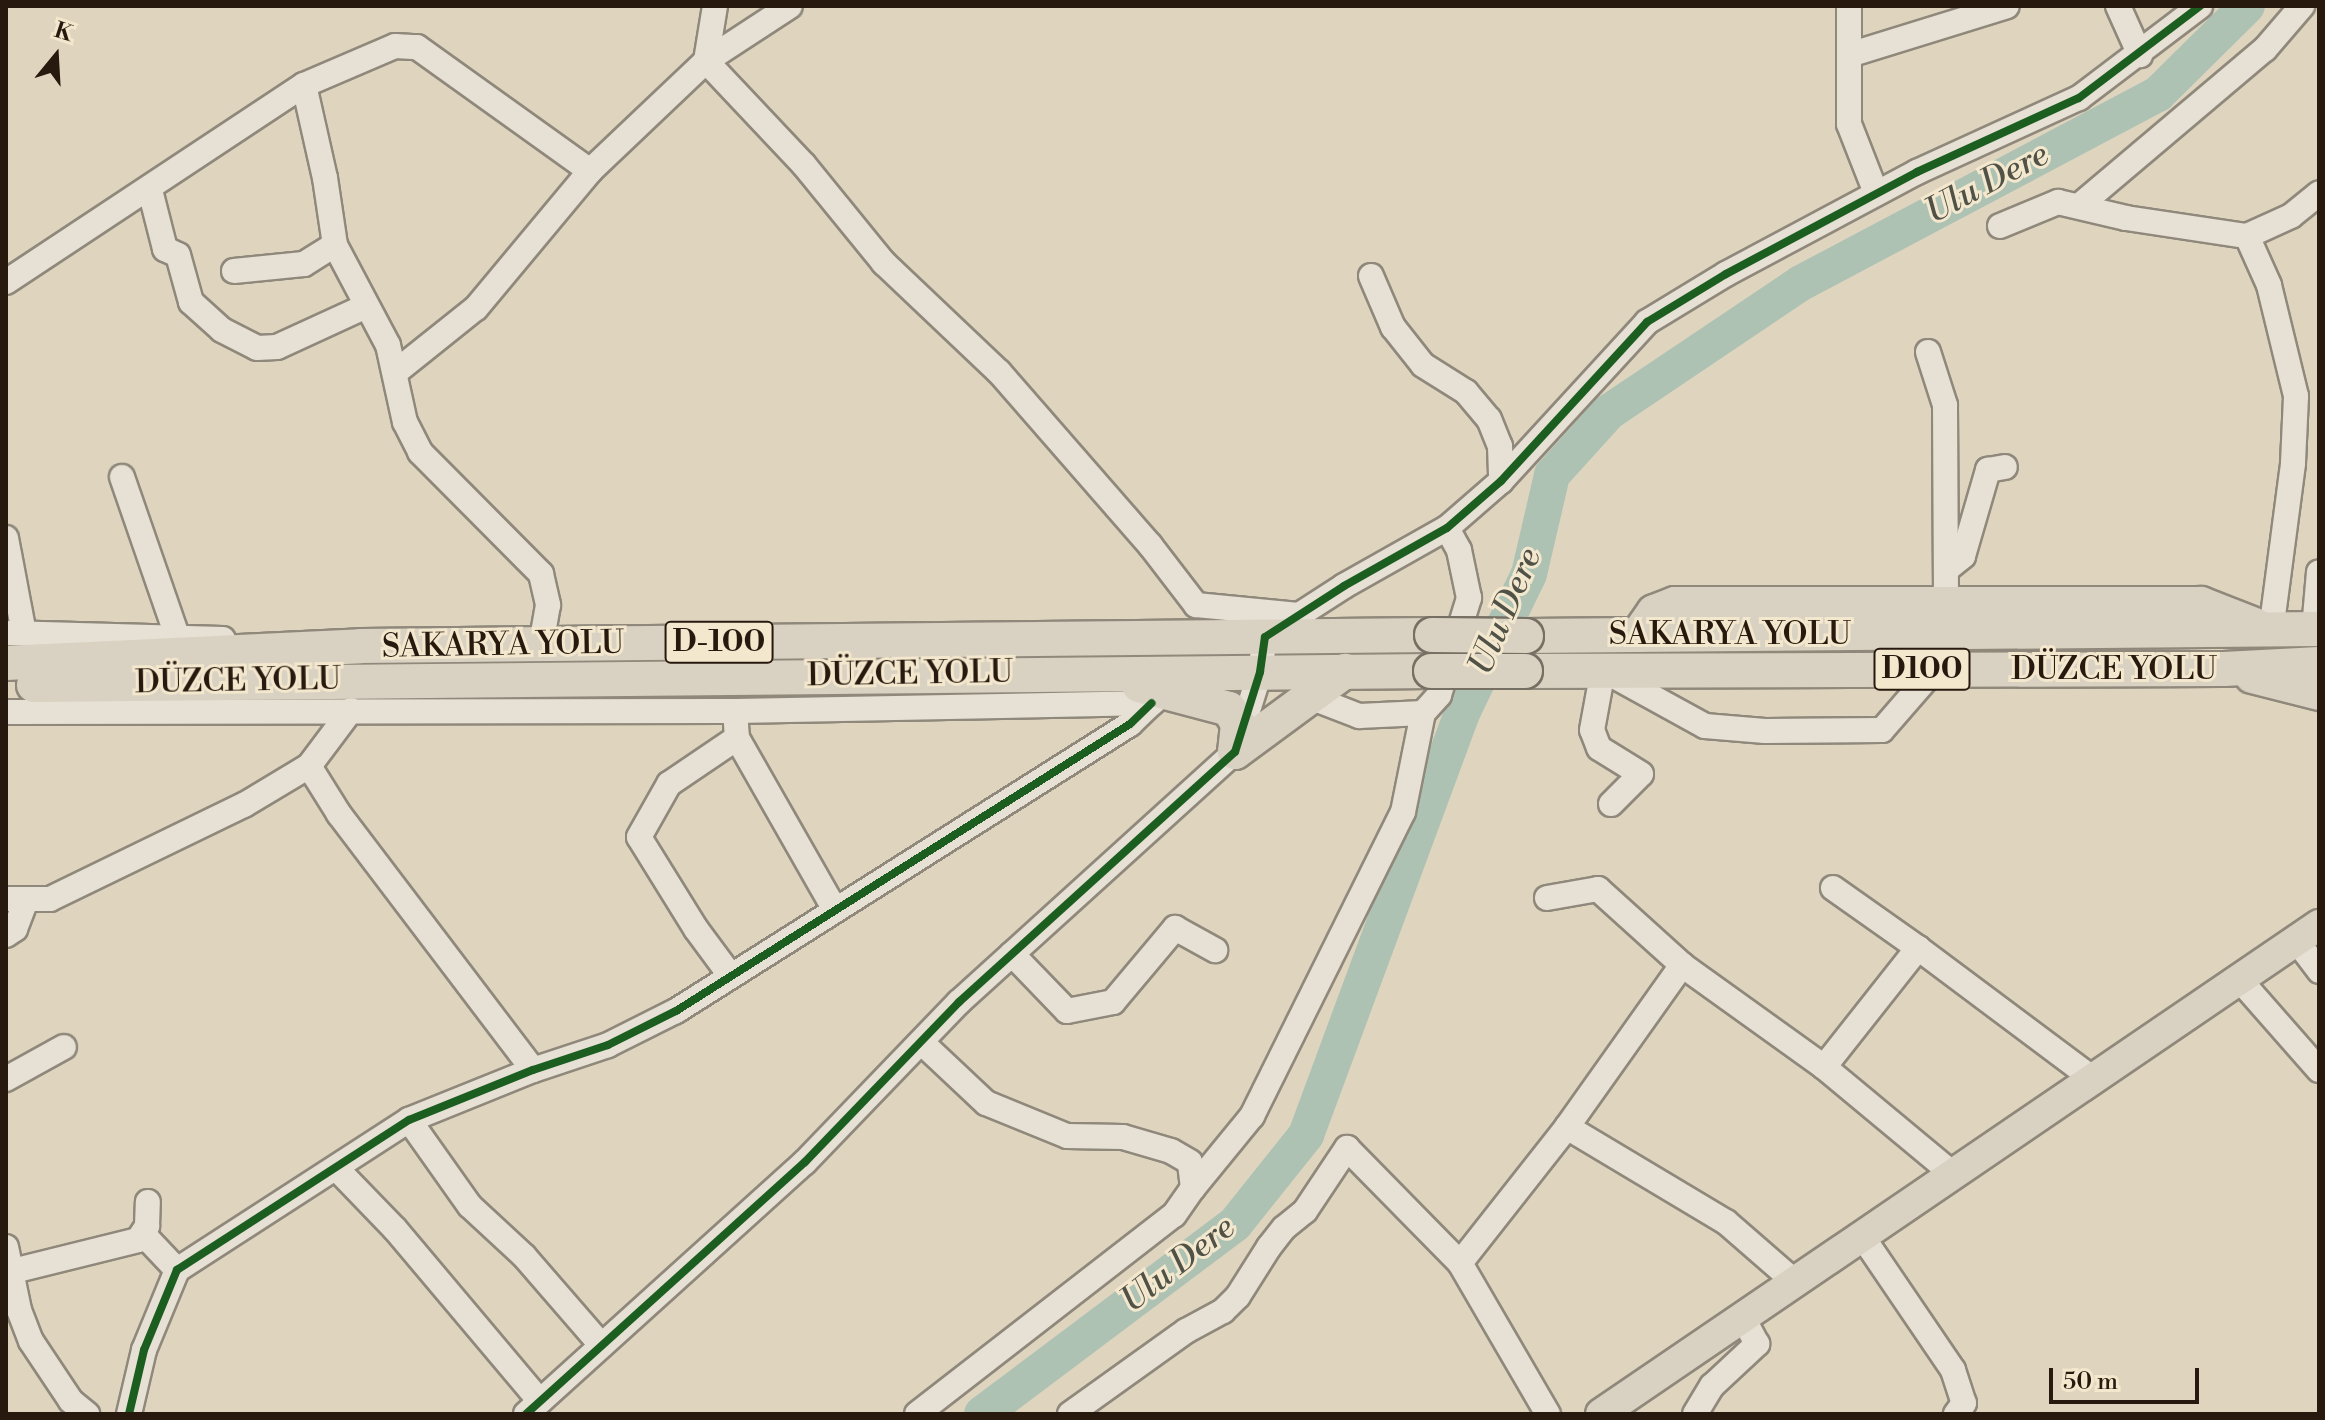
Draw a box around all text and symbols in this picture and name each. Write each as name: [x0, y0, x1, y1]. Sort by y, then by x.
north arrow: [16, 16, 96, 96]
text: K: [51, 17, 76, 48]
water label: Ulu Dere: [1918, 135, 2056, 233]
water label: Ulu Dere: [1461, 543, 1551, 681]
street label: SAKARYA YOLU: [1609, 615, 1851, 653]
road number: D-100: [663, 616, 775, 668]
street label: SAKARYA YOLU: [382, 624, 624, 666]
road number: D100: [1872, 643, 1972, 695]
street label: DÜZCE YOLU: [2011, 650, 2217, 688]
street label: DÜZCE YOLU: [807, 653, 1013, 695]
street label: DÜZCE YOLU: [135, 660, 341, 702]
water label: Ulu Dere: [1113, 1208, 1243, 1322]
scale bar: [2053, 1352, 2203, 1402]
text: 50 m: [2063, 1367, 2118, 1397]

